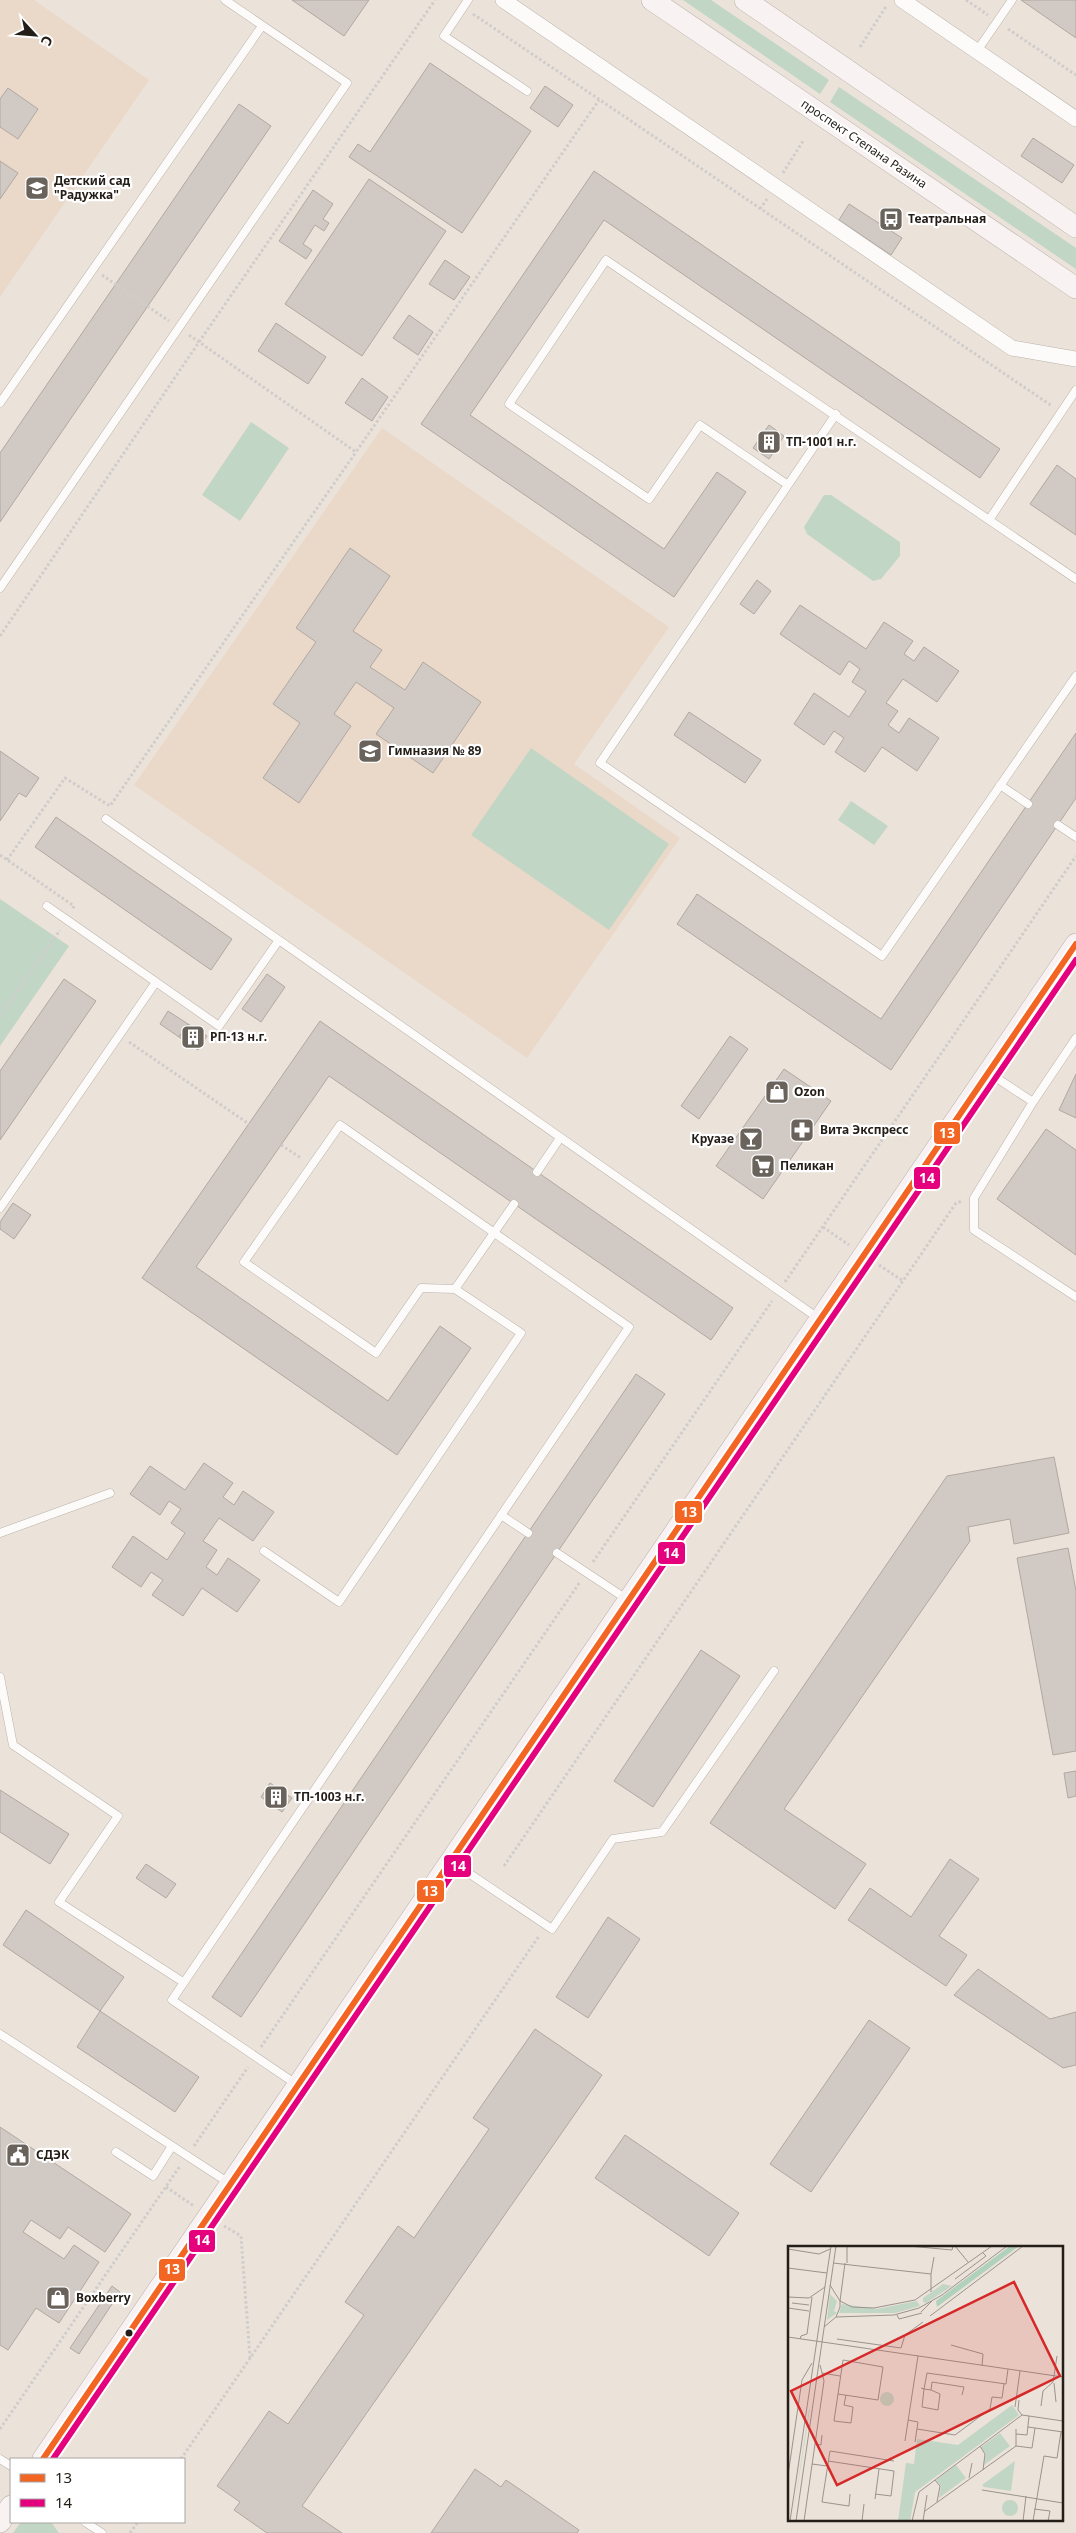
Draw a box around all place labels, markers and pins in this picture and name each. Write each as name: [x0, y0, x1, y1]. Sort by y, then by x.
place label: Детский сад "Радужка": [54, 172, 131, 203]
school or university icon: Детский сад "Радужка": [24, 175, 50, 201]
bus stop icon: Театральная: [878, 206, 904, 232]
place label: Театральная: [908, 210, 986, 227]
building icon: ТП-1001 н.г.: [756, 429, 782, 455]
place label: ТП-1001 н.г.: [786, 433, 856, 450]
school or university icon: Гимназия № 89: [357, 738, 383, 764]
place label: Гимназия № 89: [388, 742, 482, 759]
building icon: РП-13 н.г.: [180, 1024, 206, 1050]
place label: РП-13 н.г.: [210, 1028, 267, 1045]
shop icon: Ozon: [764, 1079, 790, 1105]
place label: Ozon: [794, 1083, 825, 1100]
pharmacy icon: Вита Экспресс: [789, 1117, 815, 1143]
place label: Вита Экспресс: [820, 1121, 909, 1138]
bar icon: Круазе: [738, 1126, 764, 1152]
place label: Круазе: [691, 1130, 734, 1147]
supermarket icon: Пеликан: [750, 1153, 776, 1179]
place label: Пеликан: [780, 1157, 834, 1174]
building icon: ТП-1003 н.г.: [263, 1784, 289, 1810]
place label: ТП-1003 н.г.: [294, 1788, 364, 1805]
public building icon: СДЭК: [5, 2142, 31, 2168]
place label: СДЭК: [36, 2146, 70, 2163]
shop icon: Boxberry: [45, 2285, 71, 2311]
place label: Boxberry: [76, 2289, 131, 2306]
unlabelled marker: [124, 2328, 134, 2338]

